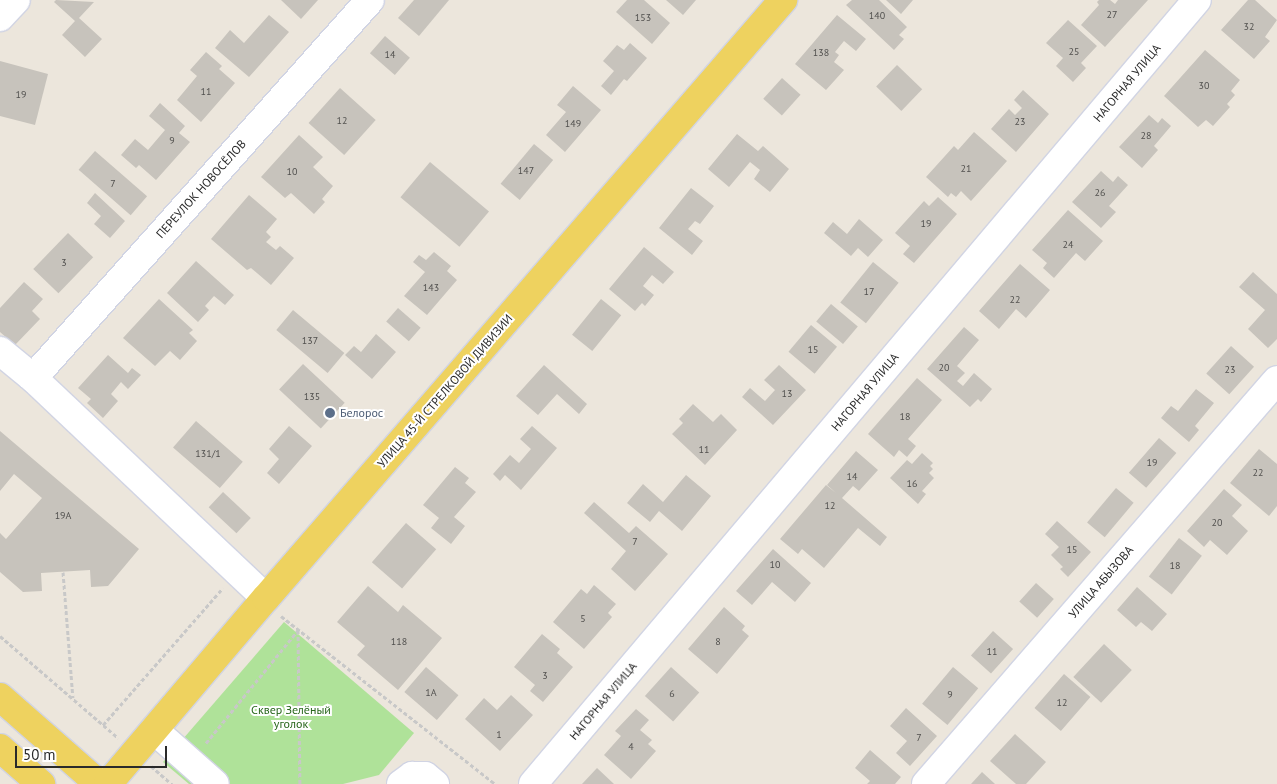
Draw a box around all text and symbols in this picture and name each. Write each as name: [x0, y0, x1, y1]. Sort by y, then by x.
house number: 27: [1107, 9, 1117, 21]
house number: 140: [869, 10, 885, 22]
house number: 153: [635, 12, 651, 24]
house number: 32: [1244, 21, 1254, 33]
street label: НАГОРНАЯ УЛИЦА: [1090, 41, 1164, 125]
house number: 25: [1069, 46, 1079, 58]
house number: 138: [813, 47, 829, 59]
house number: 14: [385, 49, 395, 61]
house number: 30: [1199, 80, 1209, 92]
house number: 11: [201, 86, 211, 98]
house number: 19: [16, 89, 26, 101]
house number: 12: [337, 115, 347, 127]
house number: 23: [1015, 116, 1025, 128]
house number: 149: [565, 118, 581, 130]
house number: 28: [1141, 130, 1151, 142]
house number: 9: [169, 135, 175, 147]
street label: ПЕРЕУЛОК НОВОСЁЛОВ: [153, 137, 249, 241]
house number: 21: [961, 163, 971, 175]
house number: 147: [518, 165, 534, 177]
house number: 10: [287, 166, 297, 178]
house number: 7: [110, 178, 116, 190]
house number: 26: [1095, 187, 1105, 199]
house number: 19: [921, 218, 931, 230]
house number: 24: [1063, 239, 1073, 251]
house number: 3: [61, 257, 67, 269]
house number: 143: [423, 282, 439, 294]
house number: 17: [864, 286, 874, 298]
house number: 22: [1010, 294, 1020, 306]
street label: УЛИЦА 45-Й СТРЕЛКОВОЙ ДИВИЗИИ: [374, 311, 516, 471]
house number: 137: [302, 335, 318, 347]
house number: 15: [808, 344, 818, 356]
street label: НАГОРНАЯ УЛИЦА: [828, 350, 902, 434]
house number: 20: [939, 362, 949, 374]
house number: 23: [1225, 364, 1235, 376]
house number: 13: [782, 388, 792, 400]
house number: 135: [304, 391, 320, 403]
place label: Белорос: [340, 406, 383, 420]
marker: Белорос: [324, 407, 336, 419]
house number: 18: [900, 411, 910, 423]
house number: 11: [699, 444, 709, 456]
house number: 131/1: [195, 448, 221, 460]
house number: 19: [1147, 457, 1157, 469]
house number: 22: [1253, 467, 1263, 479]
house number: 14: [847, 471, 857, 483]
house number: 16: [907, 478, 917, 490]
house number: 12: [825, 500, 835, 512]
house number: 19А: [55, 510, 71, 522]
house number: 20: [1212, 517, 1222, 529]
house number: 7: [632, 536, 638, 548]
street label: УЛИЦА АБЫЗОВА: [1065, 543, 1137, 621]
house number: 15: [1067, 544, 1077, 556]
house number: 10: [770, 559, 780, 571]
house number: 18: [1170, 560, 1180, 572]
house number: 5: [580, 613, 586, 625]
house number: 118: [391, 636, 407, 648]
house number: 8: [715, 636, 721, 648]
house number: 11: [987, 646, 997, 658]
street label: НАГОРНАЯ УЛИЦА: [566, 659, 640, 743]
house number: 3: [542, 670, 548, 682]
house number: 1А: [425, 687, 437, 699]
house number: 6: [669, 688, 675, 700]
house number: 9: [947, 689, 953, 701]
house number: 12: [1057, 697, 1067, 709]
park label: Сквер Зелёный уголок: [251, 703, 331, 731]
house number: 1: [496, 729, 502, 741]
house number: 7: [916, 732, 922, 744]
scale bar: [18, 736, 170, 768]
house number: 4: [628, 741, 634, 753]
text: 50 m: [23, 745, 56, 764]

